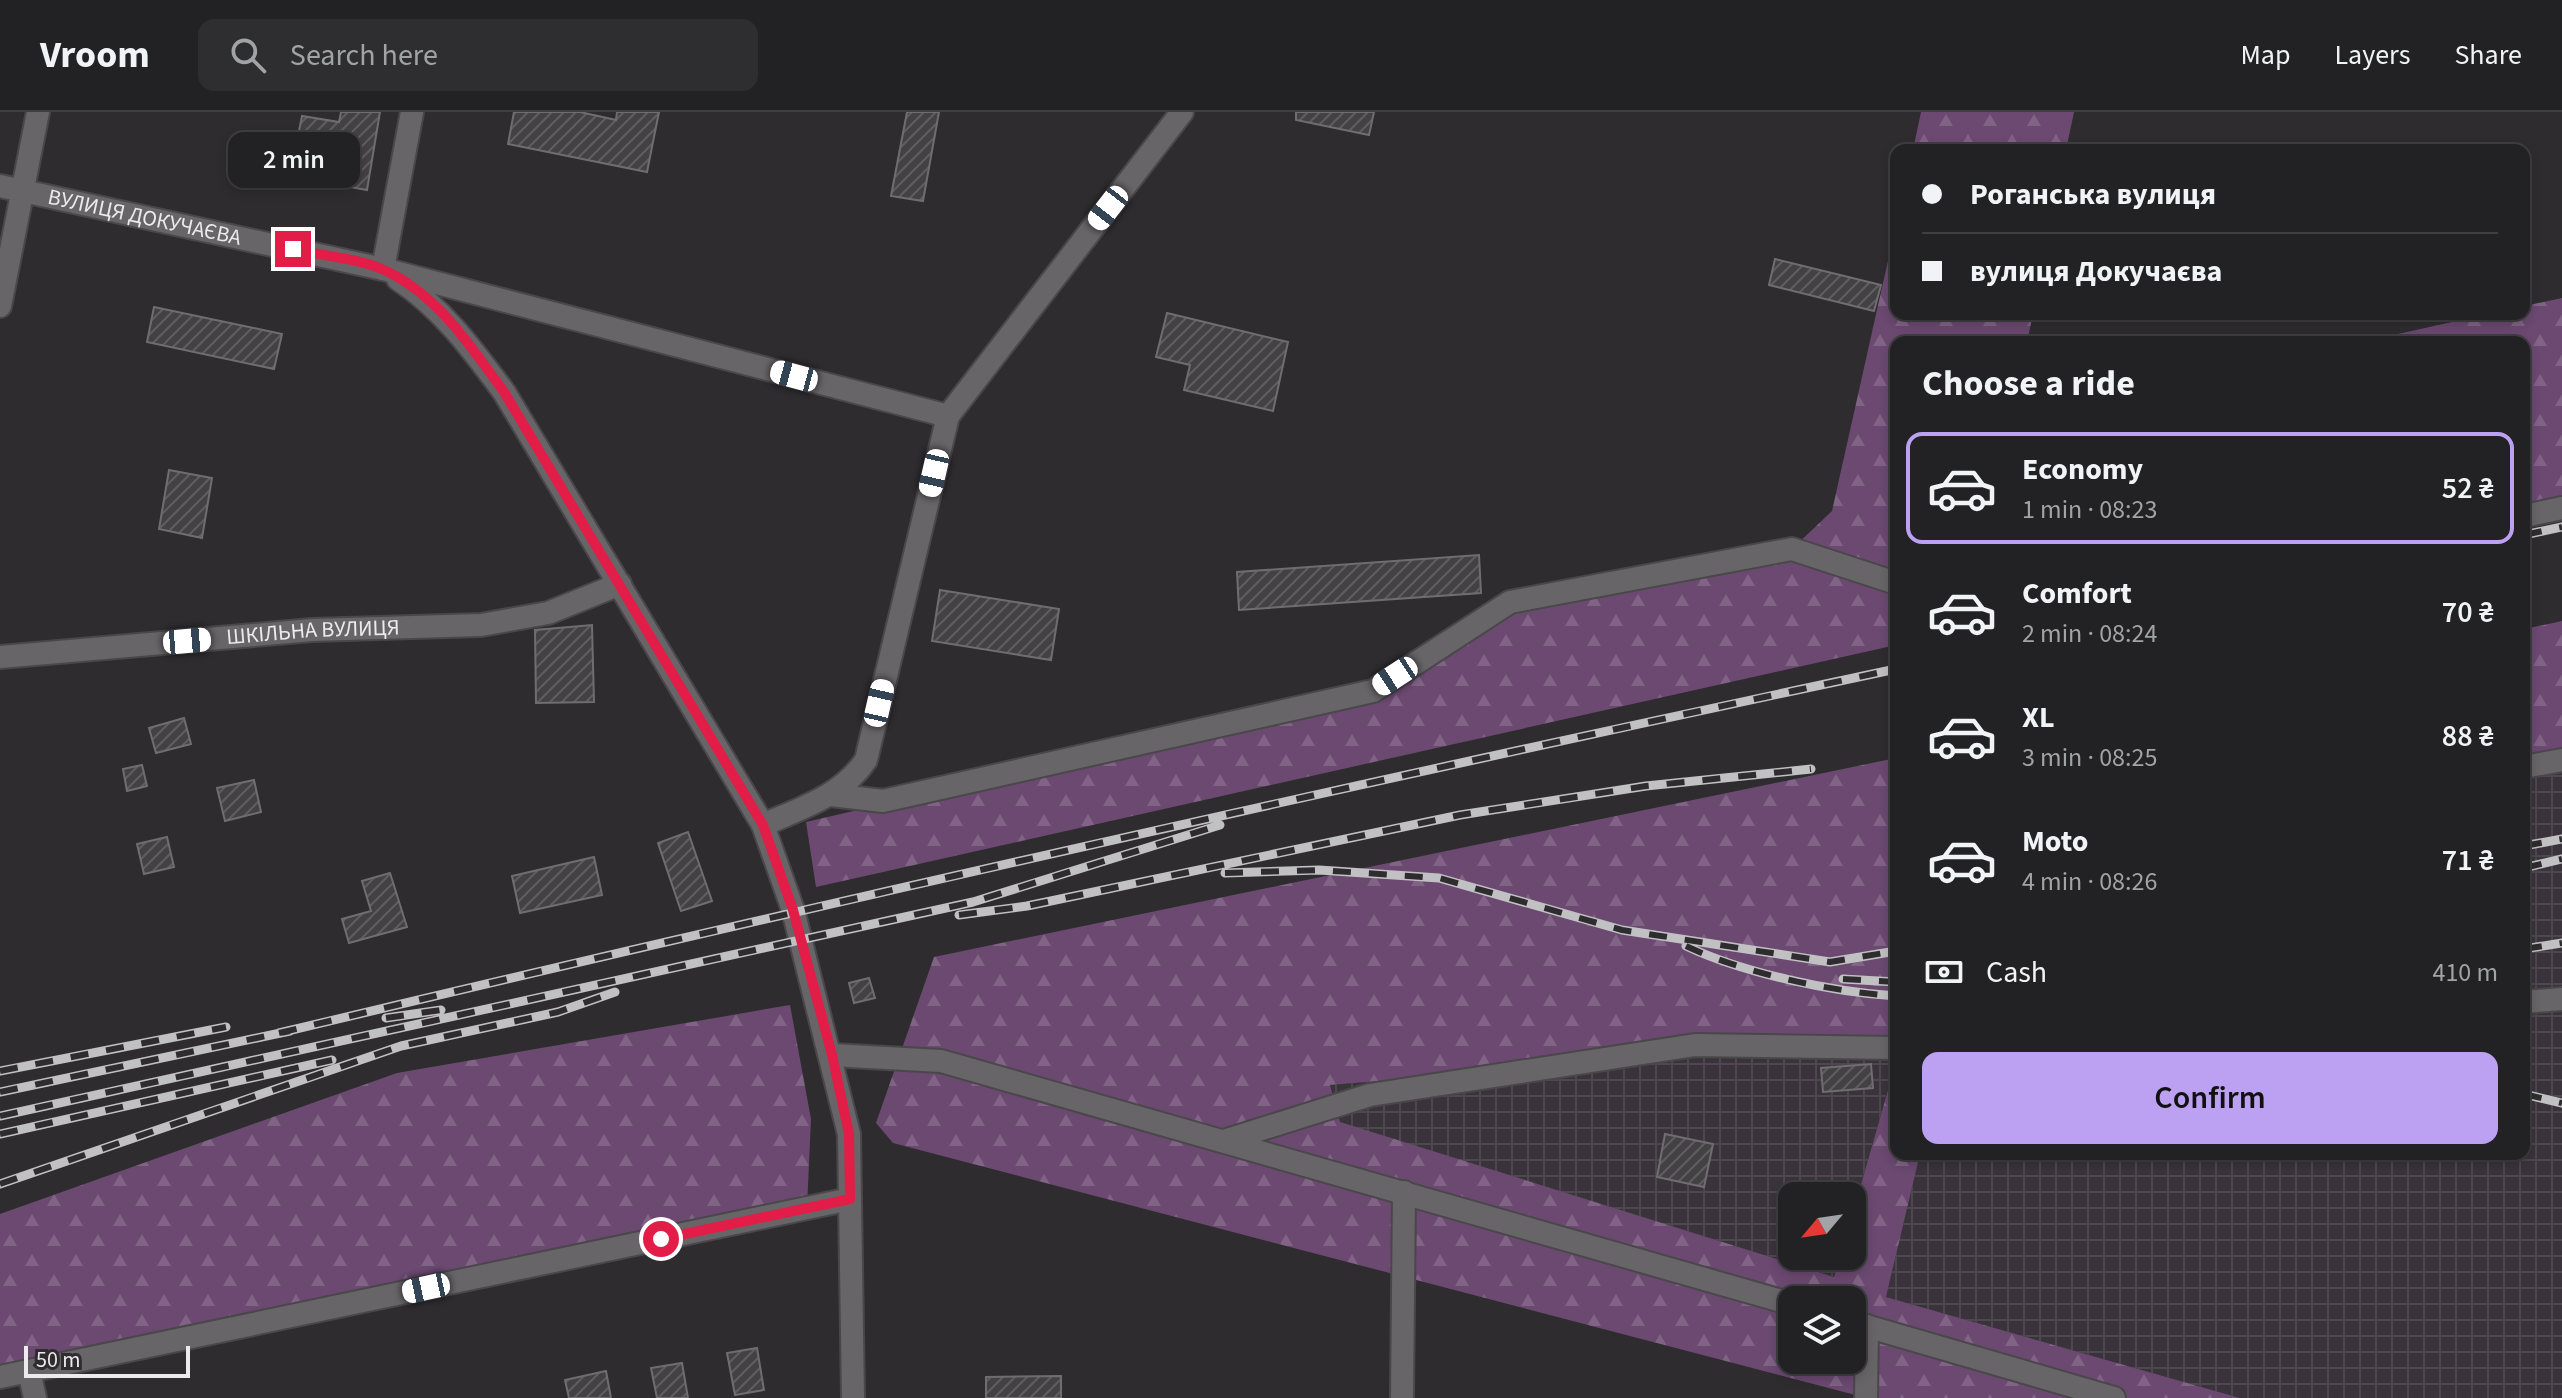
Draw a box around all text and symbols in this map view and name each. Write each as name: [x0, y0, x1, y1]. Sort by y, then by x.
search box: [198, 19, 758, 91]
text: Vroom: [40, 28, 150, 82]
icon: search: [226, 33, 270, 77]
text: Search here: [290, 34, 438, 77]
text: Map: [2240, 35, 2290, 75]
text: Layers: [2334, 35, 2410, 75]
text: Share: [2454, 35, 2522, 75]
callout: 2 min: [227, 133, 359, 189]
text: 2 min: [263, 141, 325, 178]
text: Роганська вулиця: [1970, 173, 2216, 216]
street label: ВУЛИЦЯ ДОКУЧАЄВА: [45, 181, 244, 254]
car: [1084, 182, 1132, 234]
route end: [275, 231, 311, 267]
text: вулиця Докучаєва: [1970, 250, 2222, 293]
car: [768, 358, 820, 394]
text: Choose a ride: [1922, 358, 2135, 409]
car: [917, 447, 951, 499]
text: Economy: [2022, 448, 2143, 491]
icon: car: [1926, 452, 1998, 524]
text: 52 ₴: [2442, 467, 2494, 510]
text: 1 min · 08:23: [2022, 491, 2157, 528]
text: Comfort: [2022, 572, 2132, 615]
icon: car: [1926, 576, 1998, 648]
text: 70 ₴: [2442, 591, 2494, 634]
street label: ШКІЛЬНА ВУЛИЦЯ: [225, 611, 400, 653]
text: 2 min · 08:24: [2022, 615, 2157, 652]
car: [162, 627, 212, 655]
car: [1368, 653, 1422, 699]
car: [862, 677, 896, 729]
text: XL: [2022, 696, 2055, 739]
icon: car: [1926, 700, 1998, 772]
text: 88 ₴: [2442, 715, 2494, 758]
text: 3 min · 08:25: [2022, 739, 2157, 776]
text: Moto: [2022, 820, 2088, 863]
icon: car: [1926, 824, 1998, 896]
text: 71 ₴: [2442, 839, 2494, 882]
text: 4 min · 08:26: [2022, 863, 2157, 900]
icon: cash: [1922, 950, 1966, 994]
text: Cash: [1986, 951, 2047, 994]
text: 410 m: [2432, 954, 2498, 991]
button: Confirm: [1922, 1052, 2498, 1144]
north arrow: [1778, 1182, 1866, 1270]
map controls: [1778, 1182, 1866, 1374]
route start: [643, 1221, 679, 1257]
car: [400, 1271, 452, 1305]
button: layers: [1778, 1286, 1866, 1374]
scale bar: [24, 1342, 190, 1378]
text: 50 m: [36, 1344, 81, 1376]

